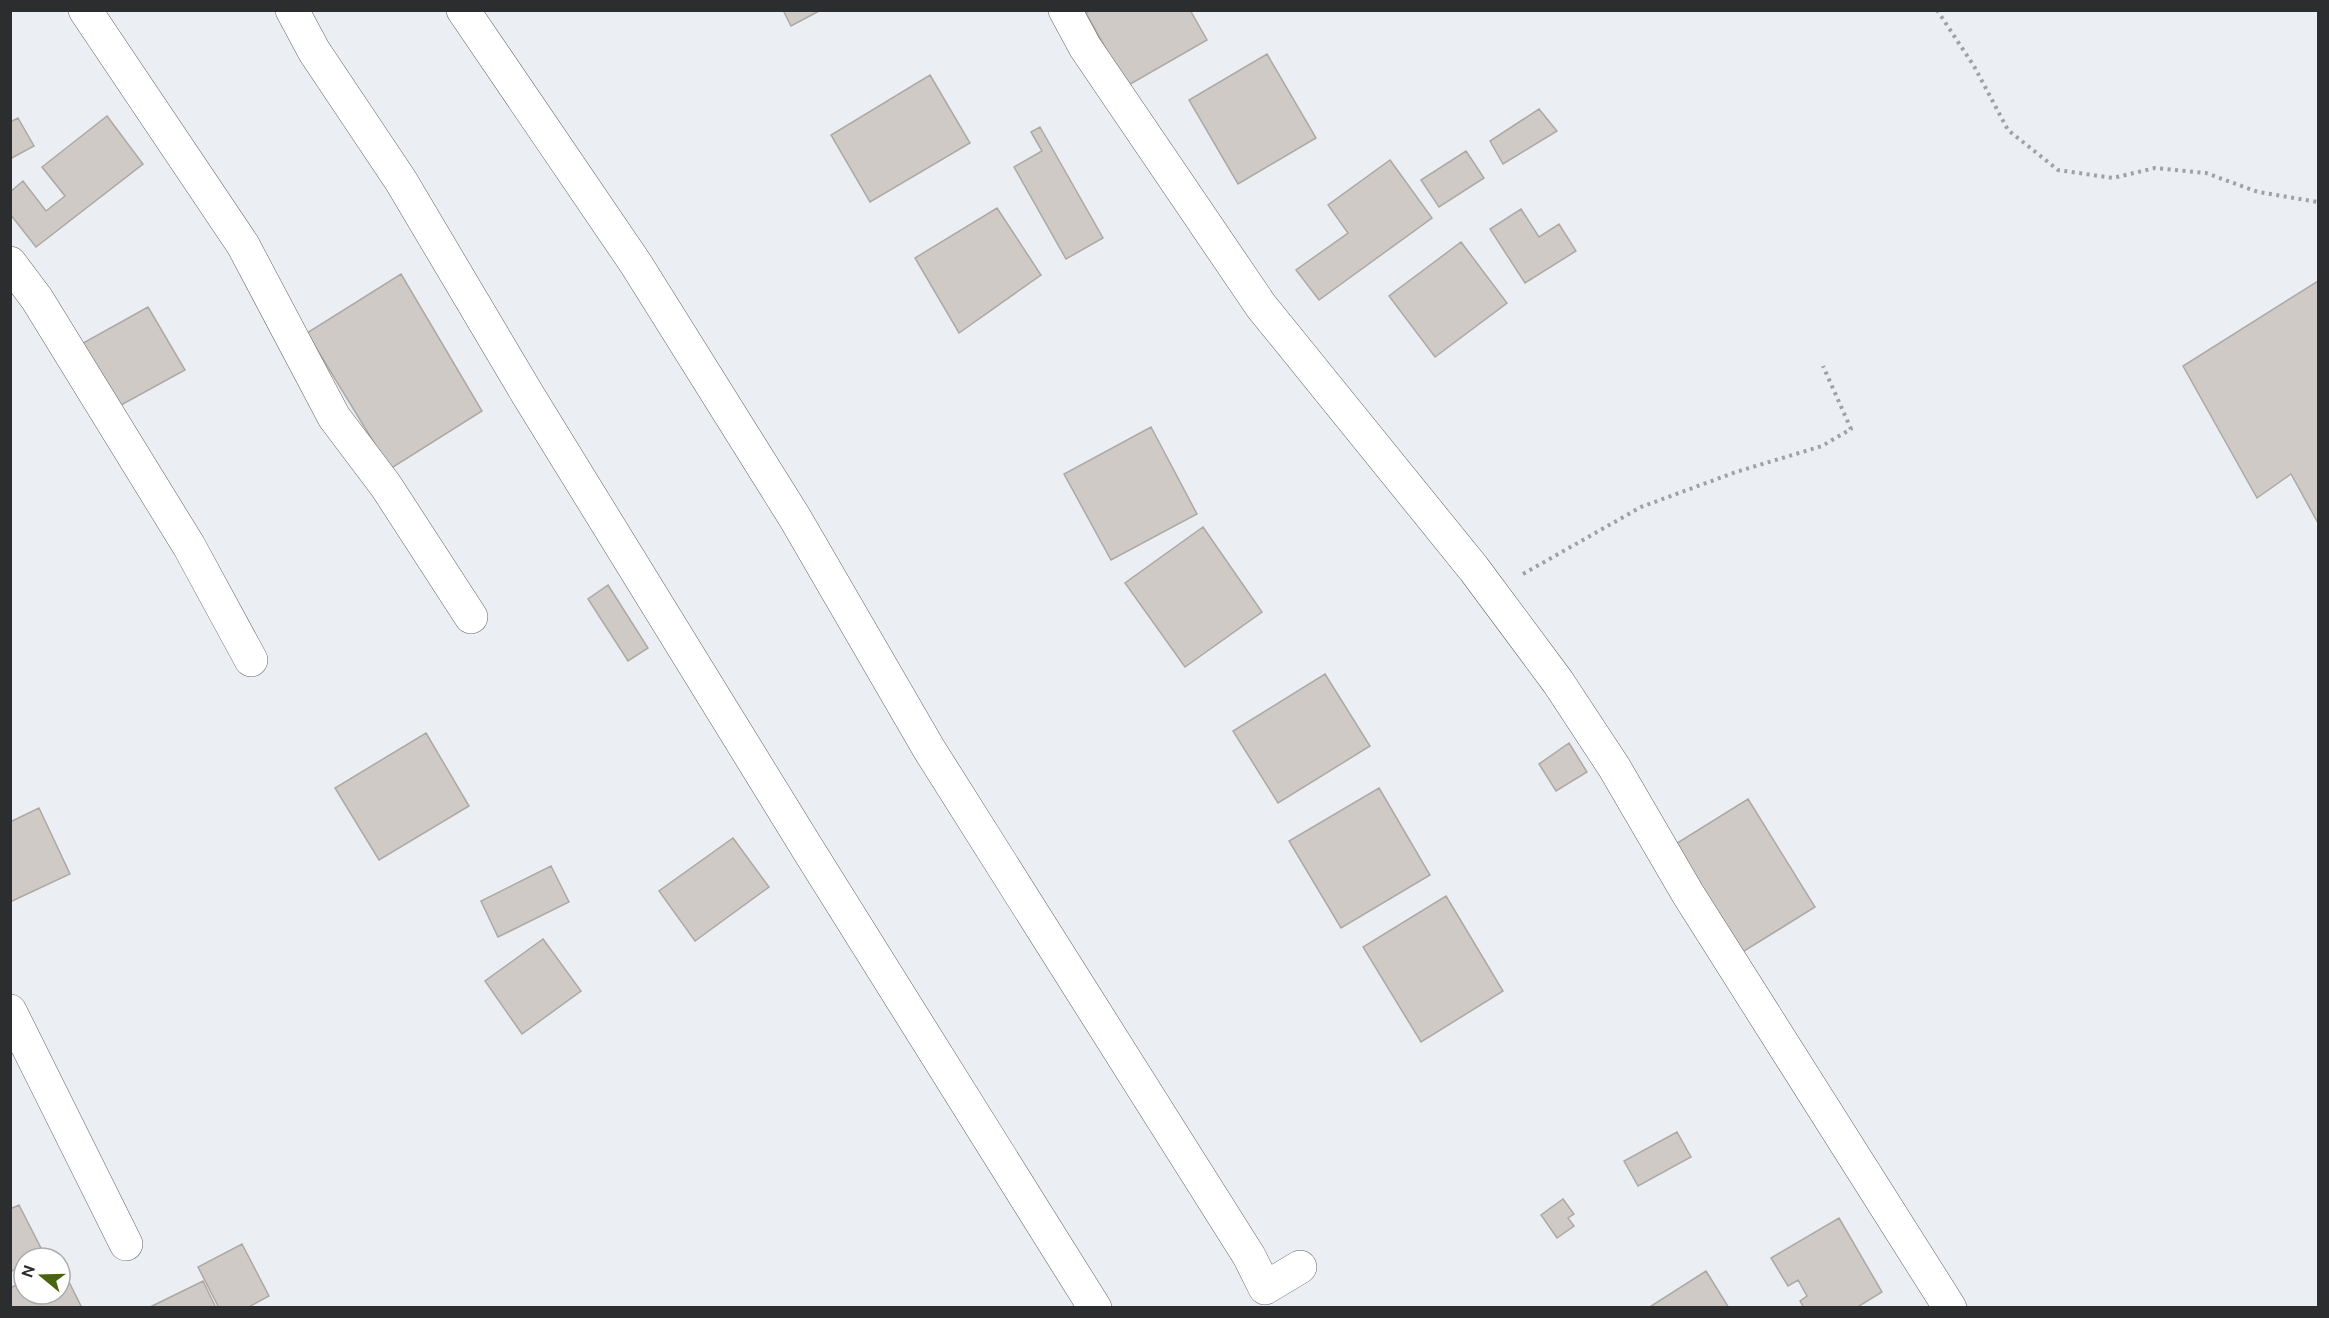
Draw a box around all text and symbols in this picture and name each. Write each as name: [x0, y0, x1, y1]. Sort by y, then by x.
north arrow: [12, 1246, 72, 1306]
text: N: [17, 1263, 38, 1280]

